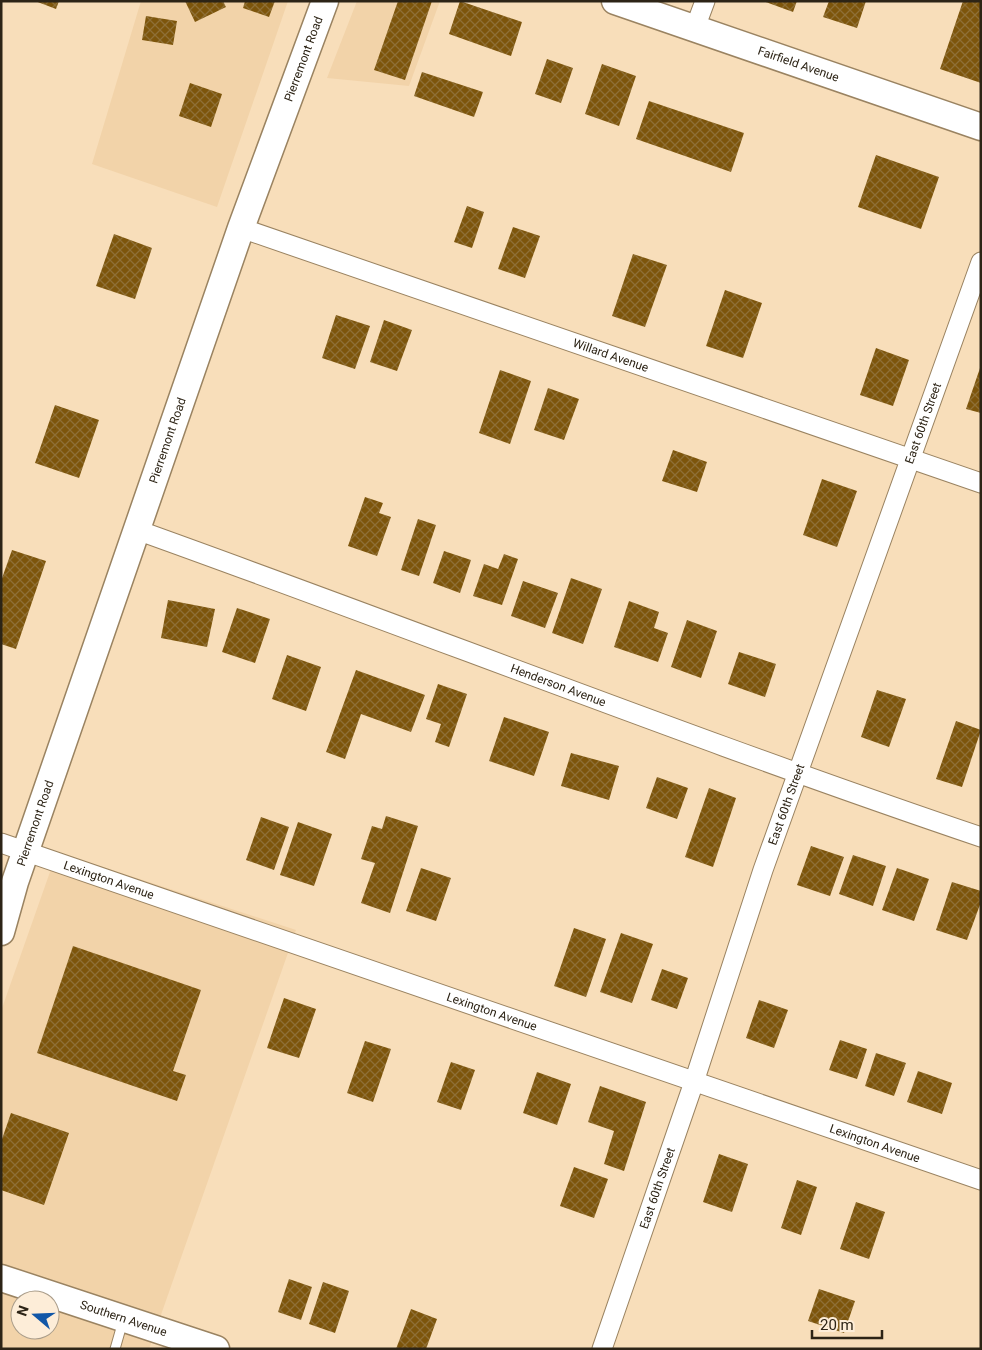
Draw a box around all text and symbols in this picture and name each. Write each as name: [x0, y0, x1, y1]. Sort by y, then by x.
street label: Pierremont Road: [281, 15, 326, 104]
street label: Fairfield Avenue: [756, 44, 841, 85]
street label: Willard Avenue: [571, 336, 650, 375]
street label: East 60th Street: [902, 381, 944, 466]
street label: Pierremont Road: [146, 396, 189, 485]
street label: Henderson Avenue: [509, 661, 608, 709]
street label: East 60th Street: [766, 762, 808, 847]
street label: Pierremont Road: [14, 779, 57, 868]
street label: Lexington Avenue: [62, 858, 156, 902]
street label: Lexington Avenue: [445, 990, 539, 1034]
street label: Lexington Avenue: [828, 1121, 922, 1165]
street label: East 60th Street: [637, 1146, 678, 1231]
north arrow: [10, 1290, 60, 1340]
street label: Southern Avenue: [78, 1298, 169, 1339]
text: N: [14, 1303, 32, 1318]
scale bar: [812, 1308, 882, 1340]
text: 20 m: [820, 1316, 854, 1334]

